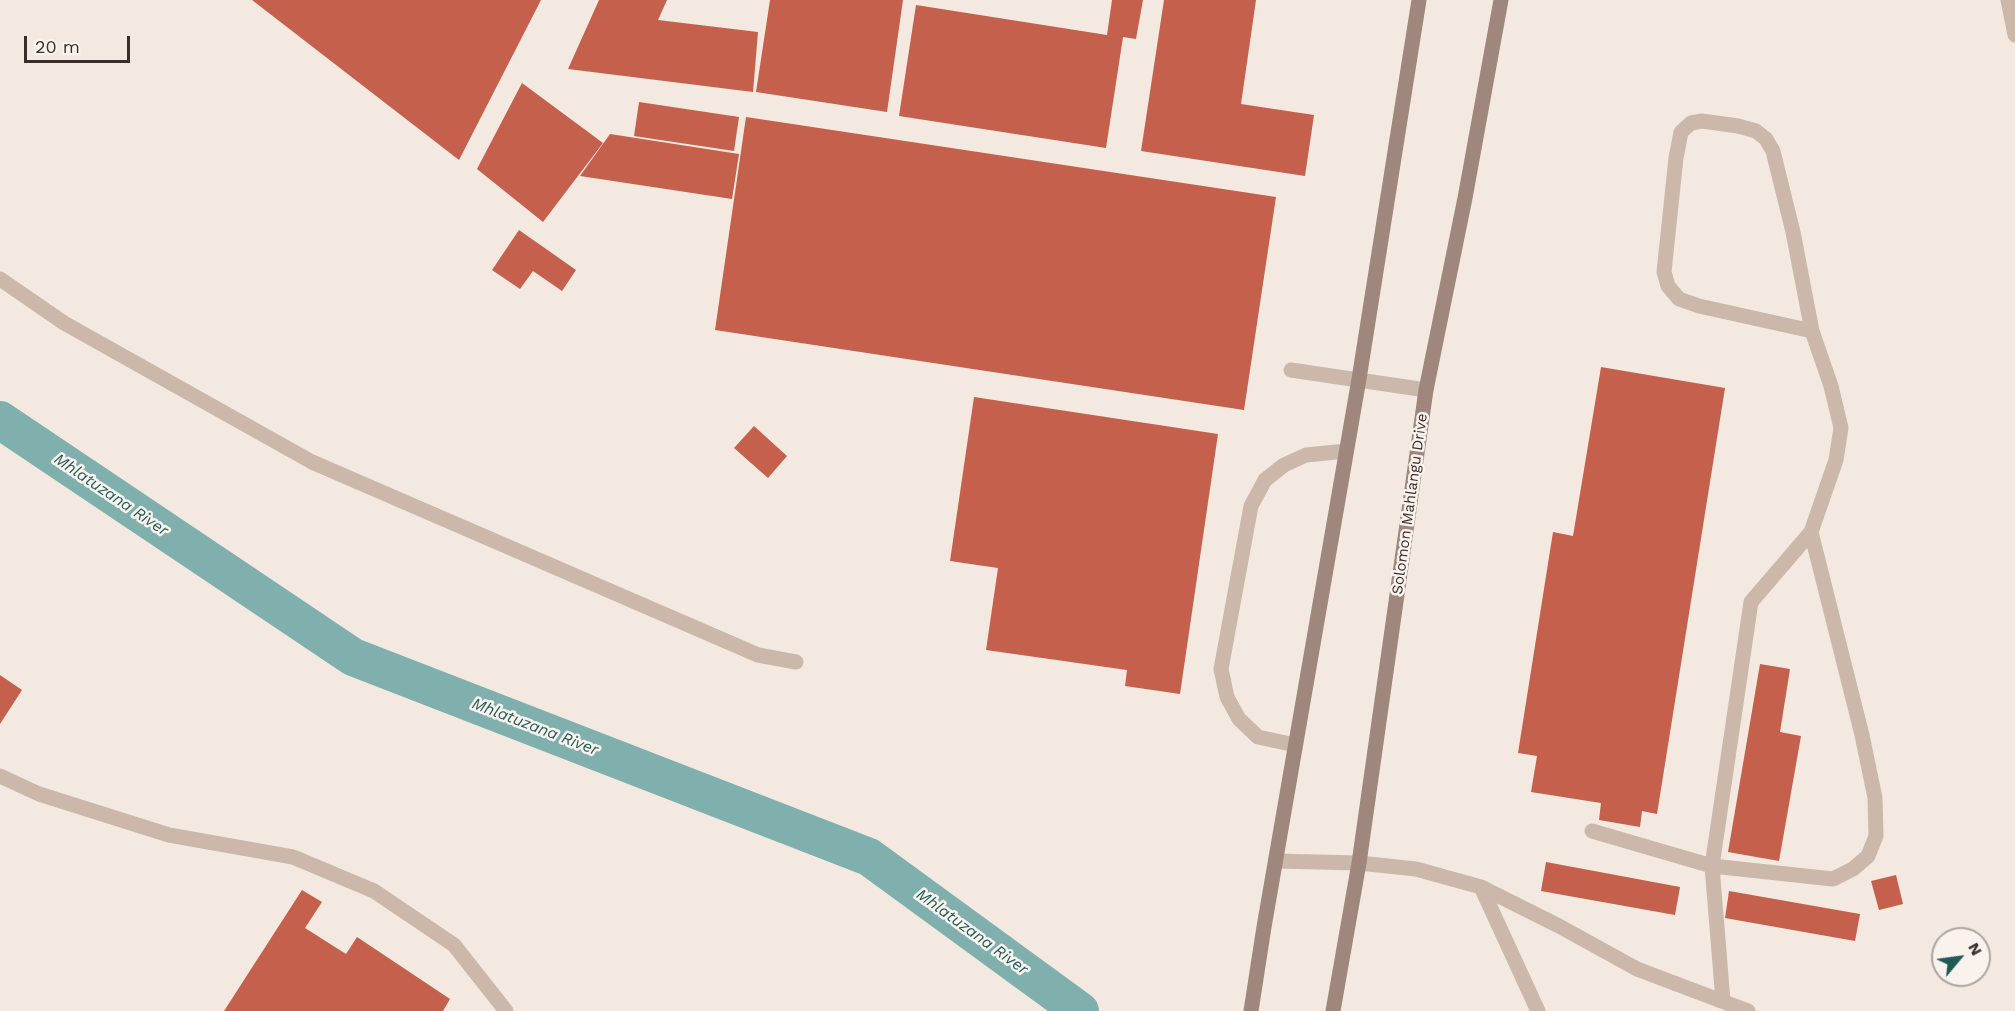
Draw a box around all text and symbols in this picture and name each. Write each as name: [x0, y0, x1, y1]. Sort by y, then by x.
scale bar: [27, 24, 134, 62]
text: 20 m: [35, 36, 80, 57]
street label: Solomon Mahlangu Drive: [1388, 412, 1432, 596]
water label: Mhlatuzana River: [50, 450, 172, 540]
water label: Mhlatuzana River: [469, 694, 601, 760]
water label: Mhlatuzana River: [912, 885, 1032, 979]
north arrow: [1931, 927, 1991, 987]
text: N: [1964, 939, 1987, 959]

